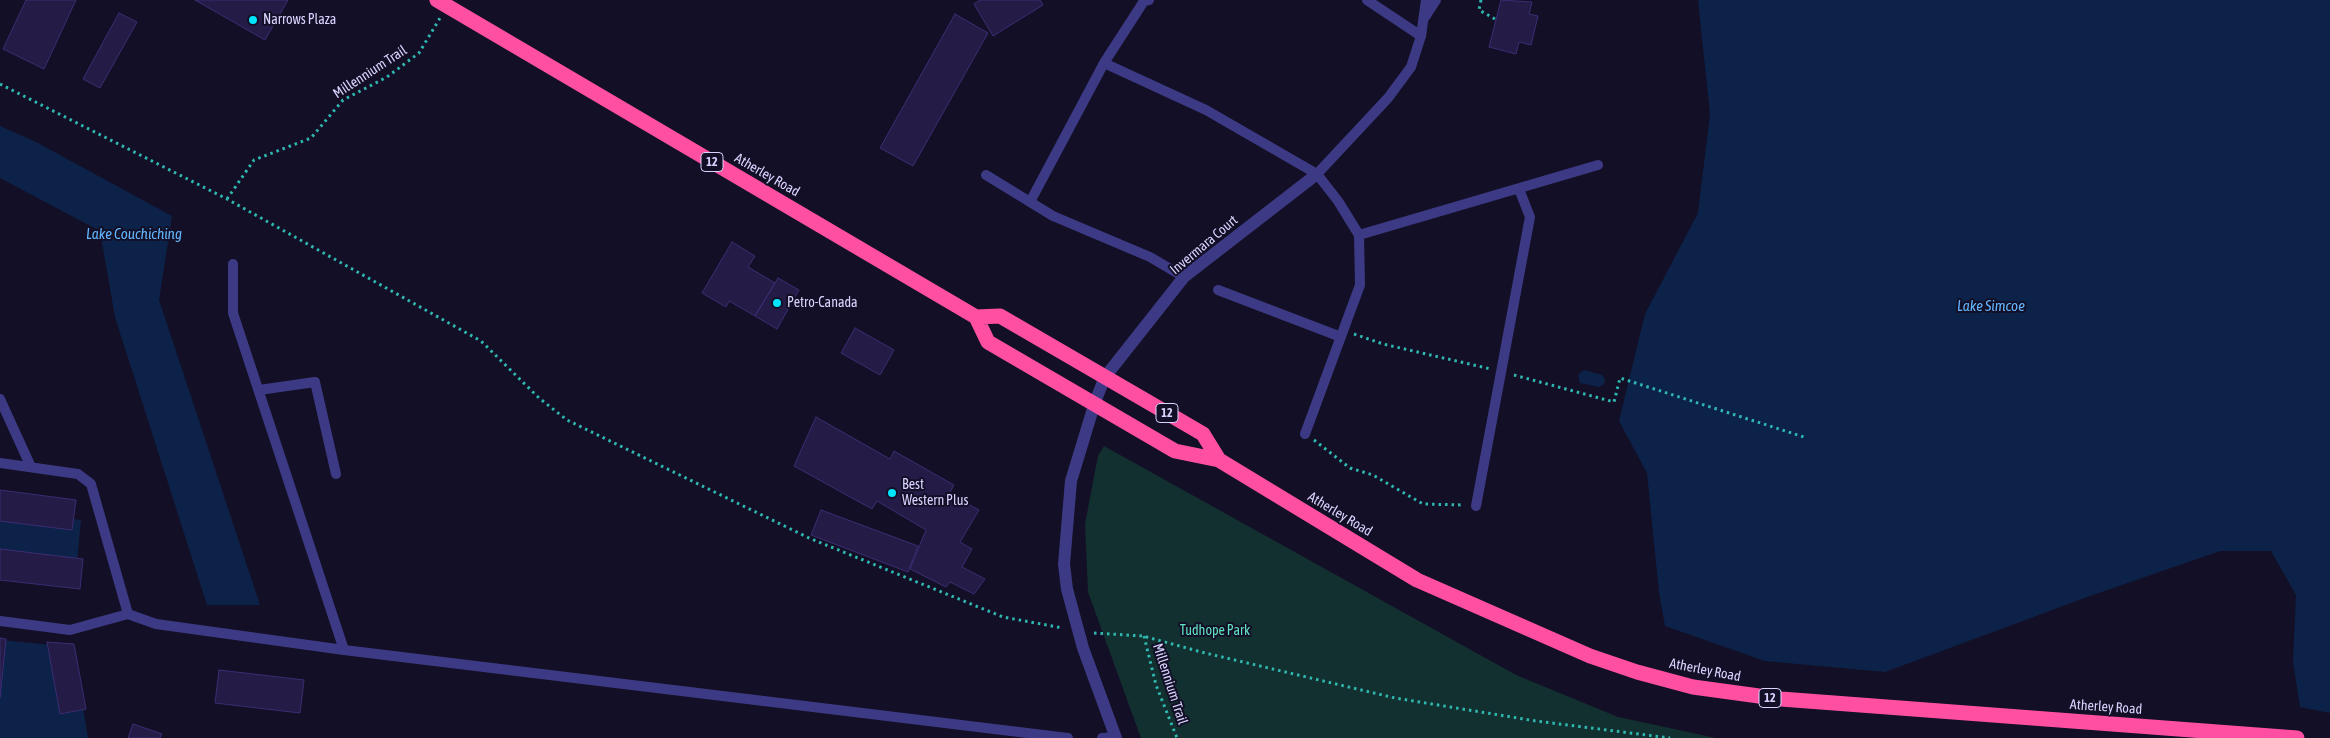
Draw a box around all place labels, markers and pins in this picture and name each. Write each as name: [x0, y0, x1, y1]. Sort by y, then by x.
place label: Narrows Plaza: [263, 12, 336, 28]
marker: Narrows Plaza: [247, 14, 259, 26]
place label: Petro-Canada: [787, 295, 858, 311]
marker: Petro-Canada: [771, 297, 783, 309]
place label: Best Western Plus: [902, 477, 968, 510]
marker: Best Western Plus: [886, 487, 898, 499]

